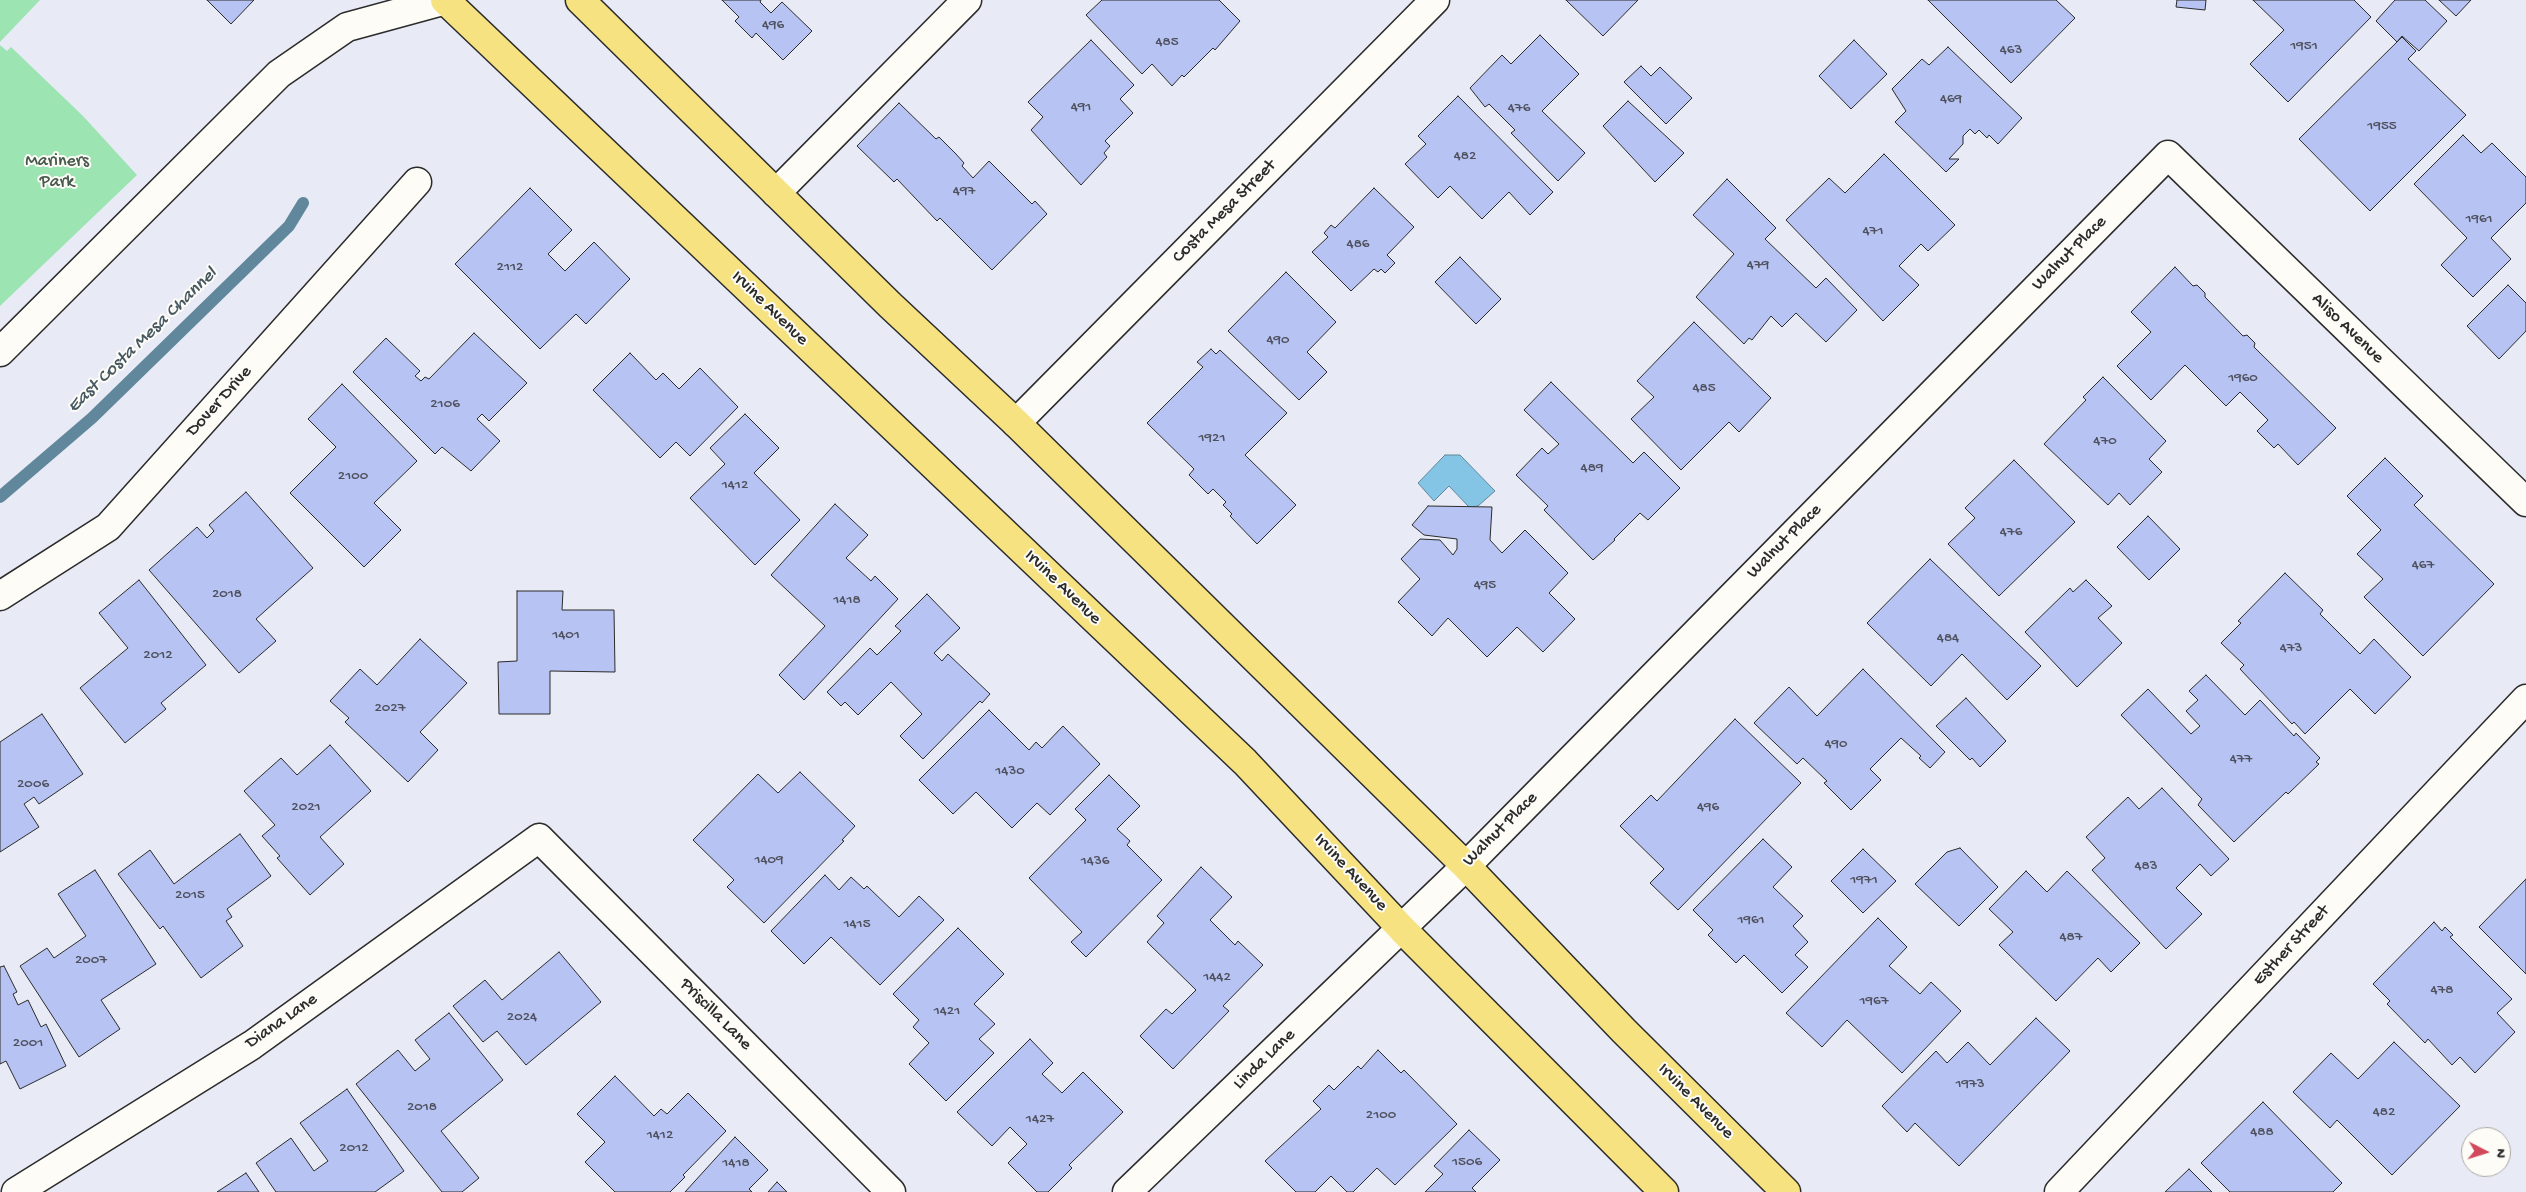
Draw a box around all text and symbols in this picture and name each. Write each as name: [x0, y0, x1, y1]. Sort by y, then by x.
house number: 496: [762, 17, 784, 35]
house number: 485: [1155, 34, 1179, 52]
house number: 1951: [2290, 38, 2318, 56]
house number: 463: [2000, 42, 2022, 60]
house number: 469: [1940, 91, 1962, 109]
house number: 491: [1071, 99, 1091, 117]
house number: 476: [1508, 100, 1530, 118]
house number: 1955: [2367, 118, 2397, 136]
house number: 482: [1454, 148, 1476, 166]
park label: Mariners Park: [25, 151, 89, 193]
street label: Costa Mesa Street: [1169, 156, 1281, 268]
house number: 497: [953, 183, 975, 201]
house number: 1961: [2465, 211, 2493, 229]
street label: Walnut Place: [2028, 212, 2112, 296]
house number: 471: [1863, 223, 1883, 241]
house number: 486: [1347, 236, 1369, 254]
house number: 479: [1747, 257, 1769, 275]
house number: 2112: [497, 259, 523, 277]
water label: East Costa Mesa Channel: [63, 263, 223, 419]
street label: Irvine Avenue: [726, 267, 812, 351]
street label: Aliso Avenue: [2306, 289, 2388, 369]
house number: 490: [1266, 332, 1290, 350]
street label: Dover Drive: [182, 362, 258, 442]
house number: 1960: [2228, 370, 2258, 388]
house number: 485: [1692, 380, 1716, 398]
house number: 2106: [430, 396, 460, 414]
house number: 1921: [1199, 430, 1225, 448]
house number: 470: [2093, 433, 2117, 451]
house number: 489: [1581, 460, 1603, 478]
house number: 2100: [338, 468, 368, 486]
house number: 1412: [722, 477, 748, 495]
street label: Walnut Place: [1743, 500, 1827, 584]
house number: 476: [2000, 524, 2022, 542]
street label: Irvine Avenue: [1019, 546, 1105, 630]
house number: 467: [2412, 557, 2434, 575]
house number: 495: [1474, 577, 1496, 595]
house number: 2018: [212, 586, 242, 604]
house number: 1418: [833, 592, 861, 610]
house number: 1401: [552, 627, 580, 645]
house number: 484: [1937, 630, 1959, 648]
house number: 473: [2280, 640, 2302, 658]
house number: 2012: [143, 647, 173, 665]
house number: 2027: [374, 700, 406, 718]
house number: 490: [1824, 736, 1848, 754]
house number: 477: [2230, 751, 2252, 769]
house number: 1430: [995, 763, 1025, 781]
house number: 2006: [17, 776, 49, 794]
street label: Walnut Place: [1459, 788, 1543, 872]
house number: 2021: [291, 799, 321, 817]
house number: 496: [1697, 799, 1719, 817]
street label: Irvine Avenue: [1308, 830, 1392, 916]
house number: 1409: [754, 852, 784, 870]
house number: 1436: [1081, 853, 1109, 871]
house number: 483: [2134, 858, 2158, 876]
house number: 1971: [1850, 872, 1878, 890]
house number: 2015: [175, 887, 205, 905]
street label: Esther Street: [2249, 901, 2335, 991]
house number: 1961: [1737, 912, 1765, 930]
house number: 1415: [843, 916, 871, 934]
house number: 487: [2059, 929, 2083, 947]
house number: 2007: [75, 952, 107, 970]
house number: 1442: [1203, 969, 1231, 987]
street label: Priscilla Lane: [674, 974, 756, 1056]
house number: 478: [2430, 982, 2454, 1000]
street label: Diana Lane: [242, 989, 322, 1055]
house number: 1967: [1860, 993, 1888, 1011]
house number: 1421: [934, 1003, 960, 1021]
house number: 2024: [507, 1009, 537, 1027]
street label: Linda Lane: [1229, 1025, 1301, 1095]
house number: 2001: [13, 1035, 43, 1053]
street label: Irvine Avenue: [1652, 1059, 1738, 1145]
house number: 1973: [1955, 1076, 1985, 1094]
house number: 2018: [407, 1099, 437, 1117]
house number: 482: [2373, 1104, 2395, 1122]
house number: 2100: [1366, 1107, 1396, 1125]
house number: 1427: [1026, 1111, 1054, 1129]
house number: 488: [2250, 1124, 2274, 1142]
house number: 1412: [647, 1127, 673, 1145]
north arrow: [2461, 1127, 2511, 1177]
house number: 2012: [339, 1140, 369, 1158]
text: N: [2492, 1148, 2509, 1159]
house number: 1506: [1452, 1154, 1482, 1172]
house number: 1418: [722, 1155, 750, 1173]

